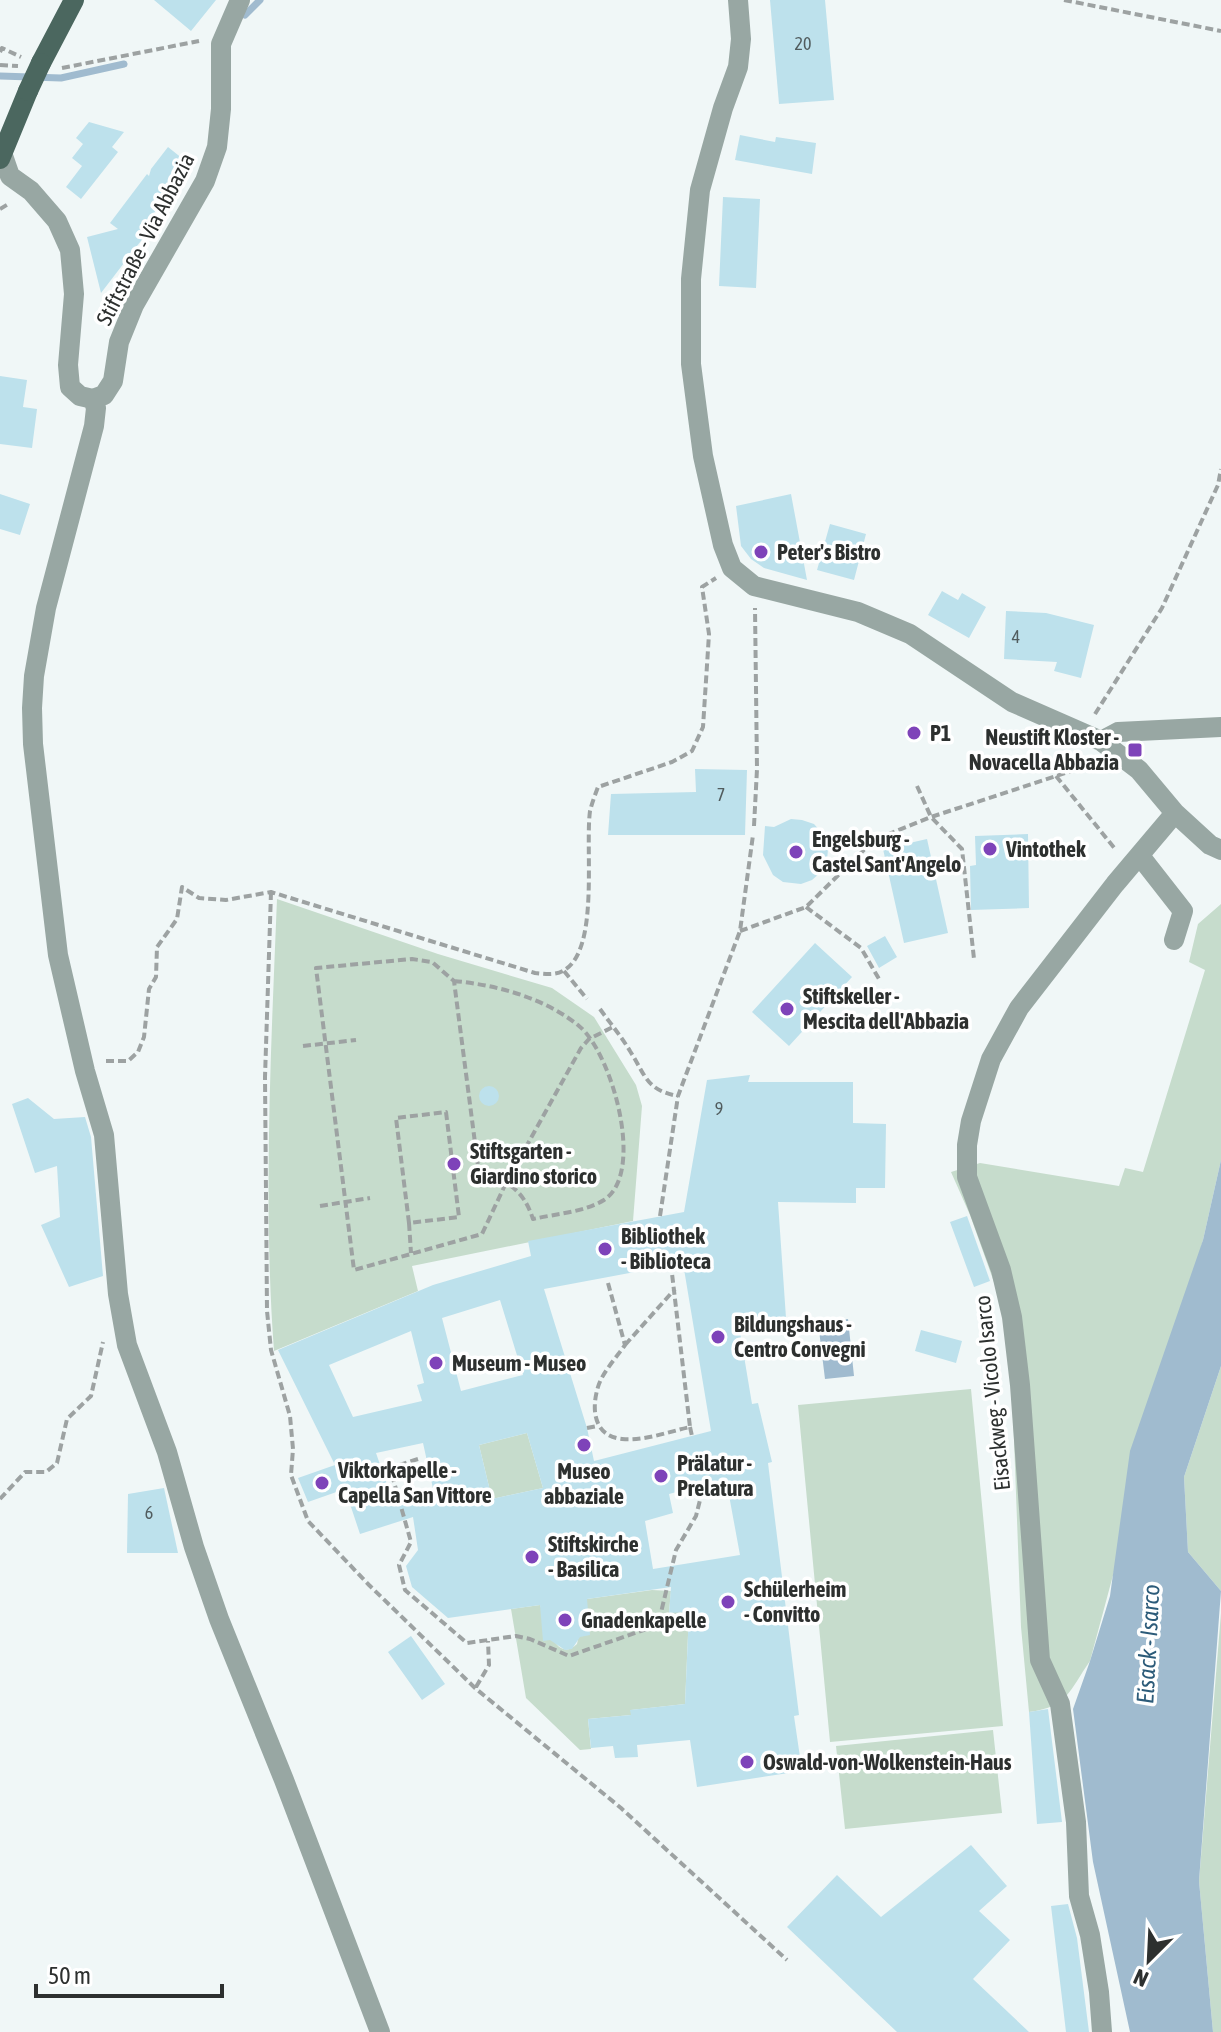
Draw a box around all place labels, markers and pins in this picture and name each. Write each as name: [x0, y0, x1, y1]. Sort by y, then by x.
place label: Peter's Bistro: [777, 539, 881, 565]
marker: Peter's Bistro: [752, 543, 770, 561]
place label: P1: [930, 720, 951, 746]
marker: P1: [905, 724, 923, 742]
place label: Neustift Kloster - Novacella Abbazia: [969, 724, 1119, 775]
marker: Neustift Kloster - Novacella Abbazia: [1126, 741, 1144, 759]
place label: Engelsburg - Castel Sant'Angelo: [812, 826, 961, 877]
place label: Vintothek: [1005, 836, 1086, 862]
marker: Vintothek: [981, 840, 999, 858]
marker: Engelsburg - Castel Sant'Angelo: [787, 843, 805, 861]
place label: Stiftskeller - Mescita dell'Abbazia: [803, 983, 969, 1034]
marker: Stiftskeller - Mescita dell'Abbazia: [778, 1000, 796, 1018]
place label: Stiftsgarten - Giardino storico: [470, 1138, 597, 1189]
marker: Stiftsgarten - Giardino storico: [445, 1155, 463, 1173]
place label: Bibliothek - Biblioteca: [621, 1223, 711, 1274]
marker: Bibliothek - Biblioteca: [596, 1240, 614, 1258]
place label: Bildungshaus - Centro Convegni: [734, 1311, 866, 1362]
marker: Bildungshaus - Centro Convegni: [709, 1328, 727, 1346]
place label: Museum - Museo: [452, 1350, 586, 1376]
marker: Museum - Museo: [427, 1354, 445, 1372]
marker: Museo abbaziale: [575, 1436, 593, 1454]
place label: Prälatur - Prelatura: [677, 1450, 754, 1501]
place label: Viktorkapelle - Capella San Vittore: [337, 1457, 492, 1508]
place label: Museo abbaziale: [544, 1458, 624, 1509]
marker: Prälatur - Prelatura: [652, 1467, 670, 1485]
marker: Viktorkapelle - Capella San Vittore: [313, 1474, 331, 1492]
place label: Stiftskirche - Basilica: [548, 1531, 639, 1582]
marker: Stiftskirche - Basilica: [523, 1548, 541, 1566]
place label: Schülerheim - Convitto: [744, 1576, 846, 1627]
marker: Schülerheim - Convitto: [719, 1593, 737, 1611]
place label: Gnadenkapelle: [581, 1607, 706, 1633]
marker: Gnadenkapelle: [556, 1611, 574, 1629]
place label: Oswald-von-Wolkenstein-Haus: [763, 1749, 1012, 1775]
marker: Oswald-von-Wolkenstein-Haus: [738, 1753, 756, 1771]

